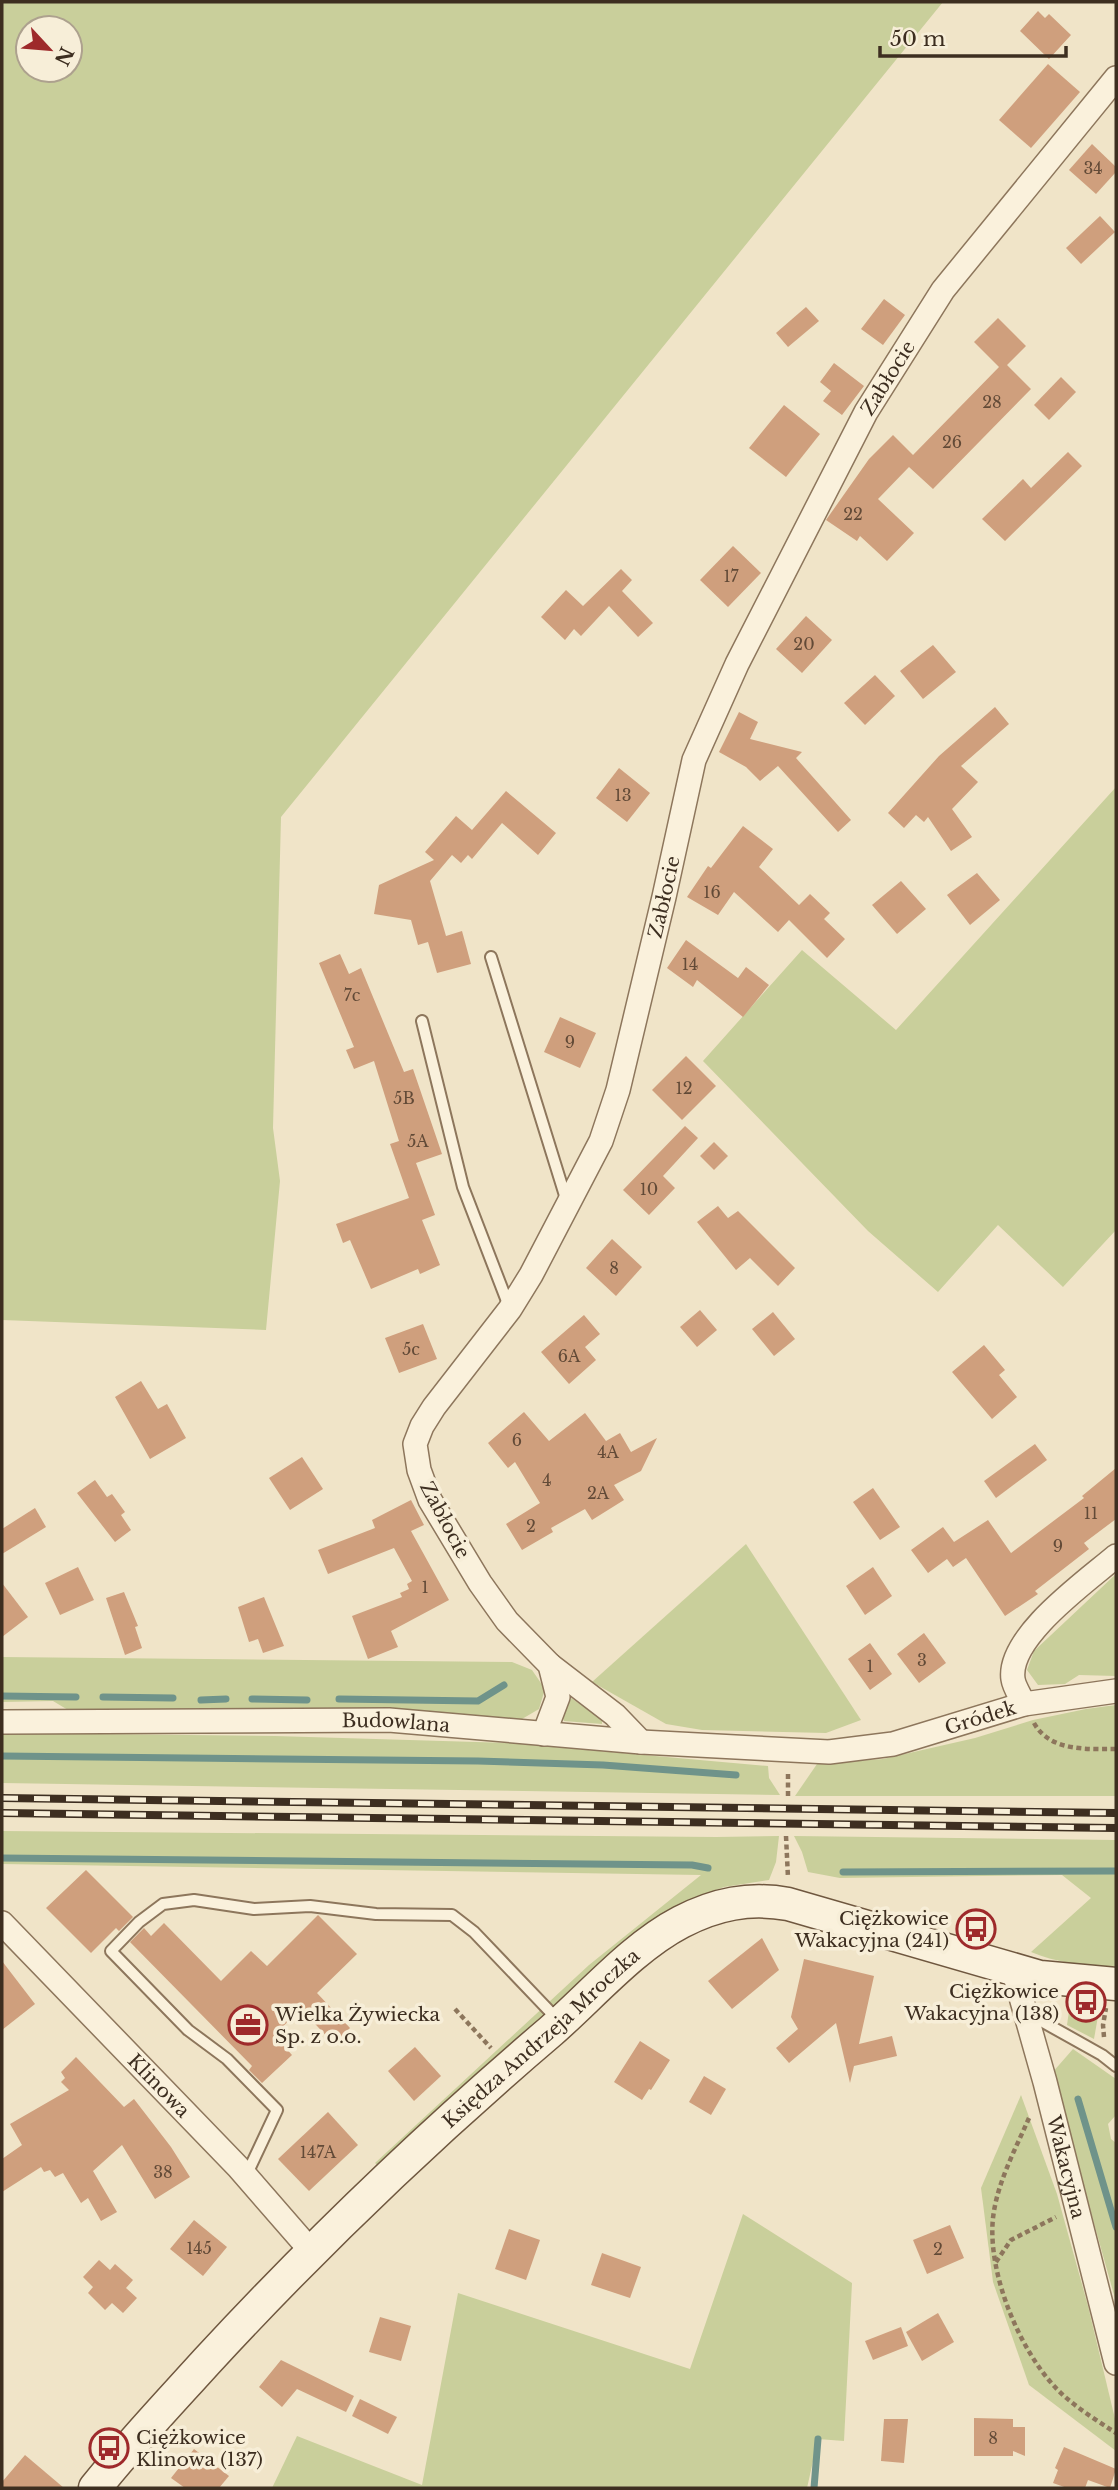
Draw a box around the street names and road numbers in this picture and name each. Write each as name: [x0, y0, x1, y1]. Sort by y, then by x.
street label: Zabłocie: [856, 336, 920, 419]
street label: Zabłocie: [643, 854, 684, 940]
street label: Zabłocie: [415, 1478, 475, 1562]
street label: Gródek: [942, 1696, 1019, 1739]
street label: Budowlana: [342, 1708, 451, 1737]
street label: Księdza Andrzeja Mroczka: [438, 1943, 644, 2133]
street label: Klinowa: [123, 2049, 195, 2122]
street label: Wakacyjna: [1042, 2112, 1091, 2221]

